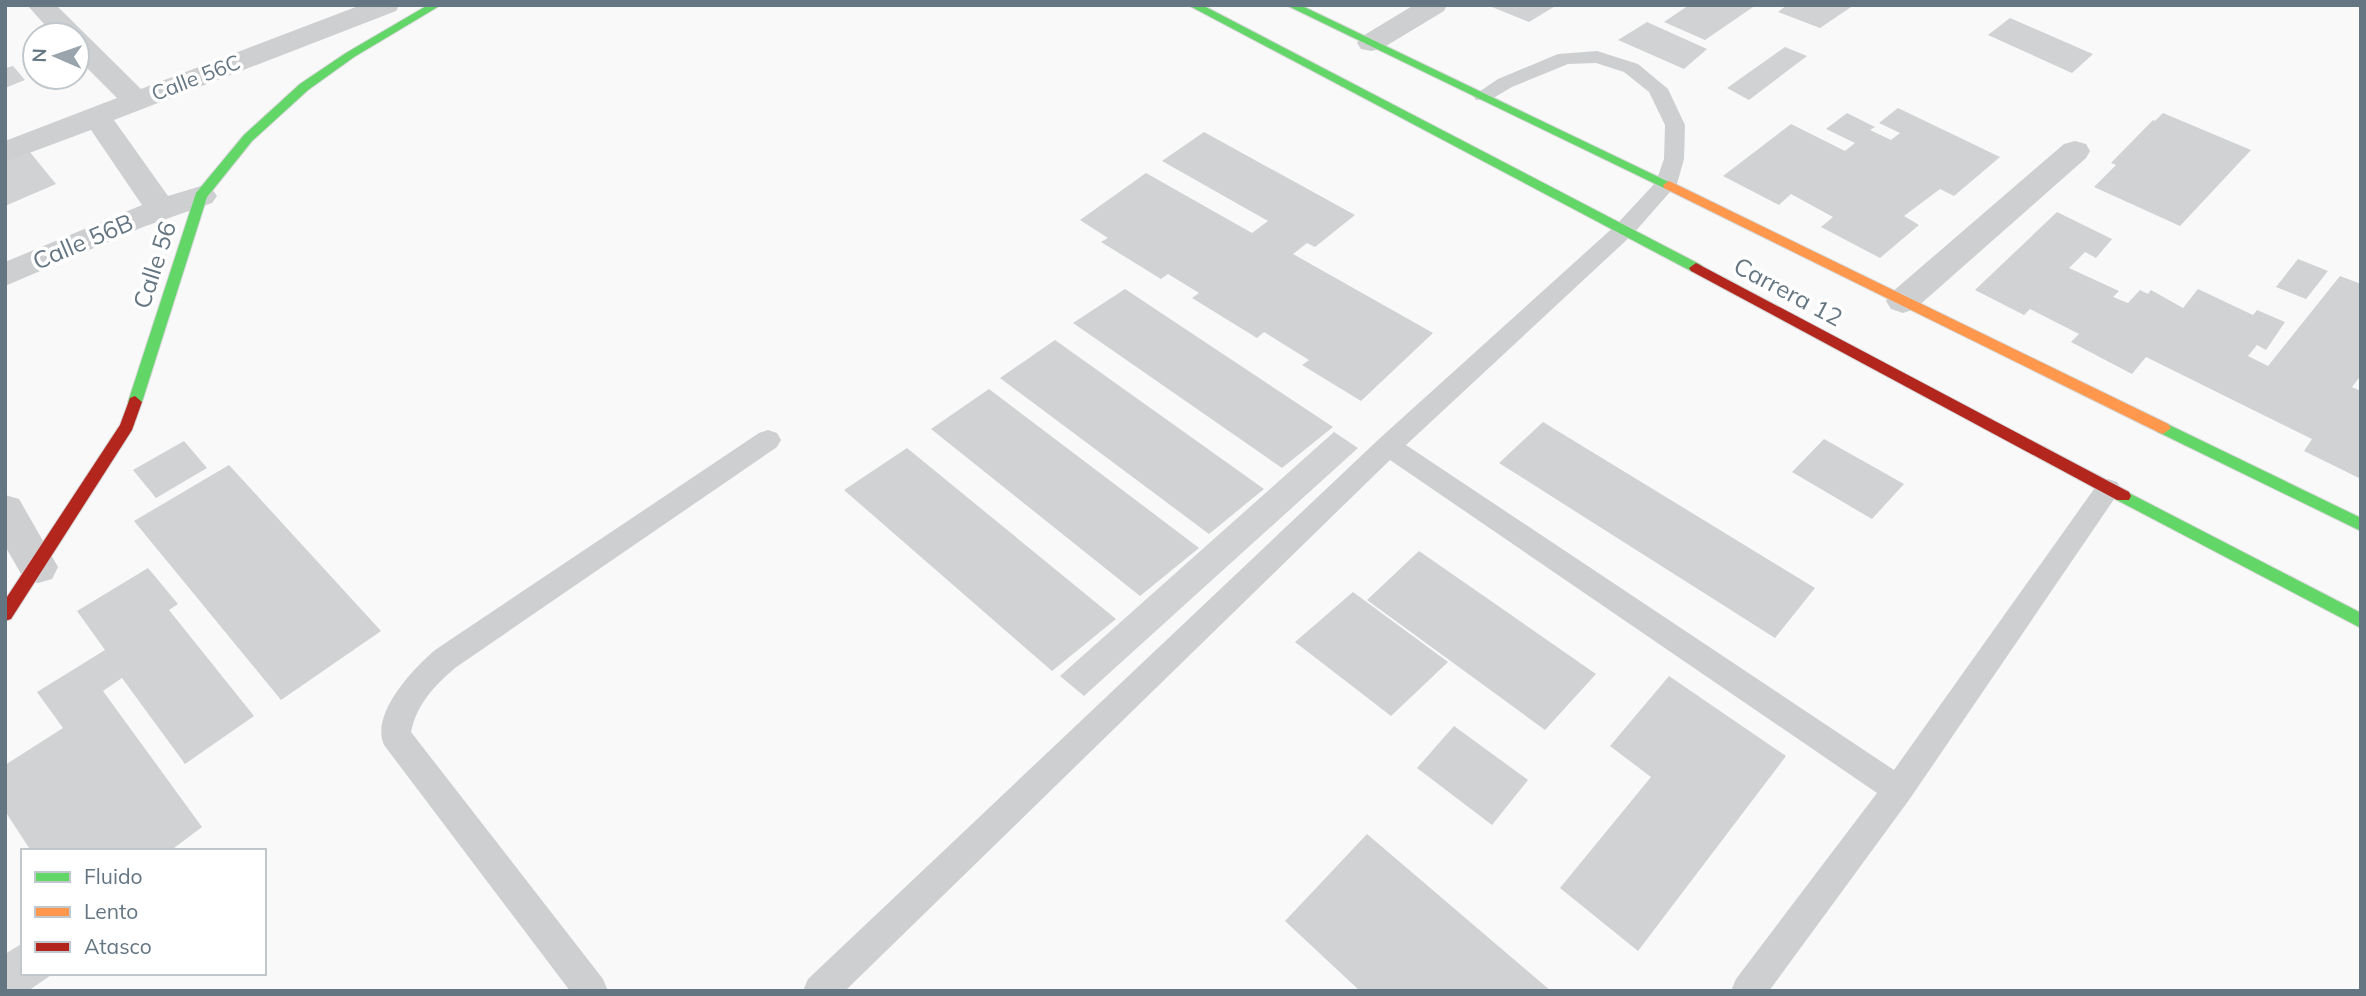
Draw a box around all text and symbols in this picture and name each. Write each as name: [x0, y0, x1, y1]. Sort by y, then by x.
north arrow: [21, 21, 91, 91]
text: N: [27, 48, 51, 63]
street label: Calle 56C: [148, 48, 244, 106]
street label: Calle 56B: [28, 207, 137, 276]
street label: Calle 56: [126, 217, 182, 312]
street label: Carrera 12: [1729, 250, 1848, 332]
legend: [21, 849, 266, 975]
text: Fluido: [84, 863, 143, 889]
text: Lento: [84, 898, 138, 924]
text: Atasco: [84, 933, 152, 959]

